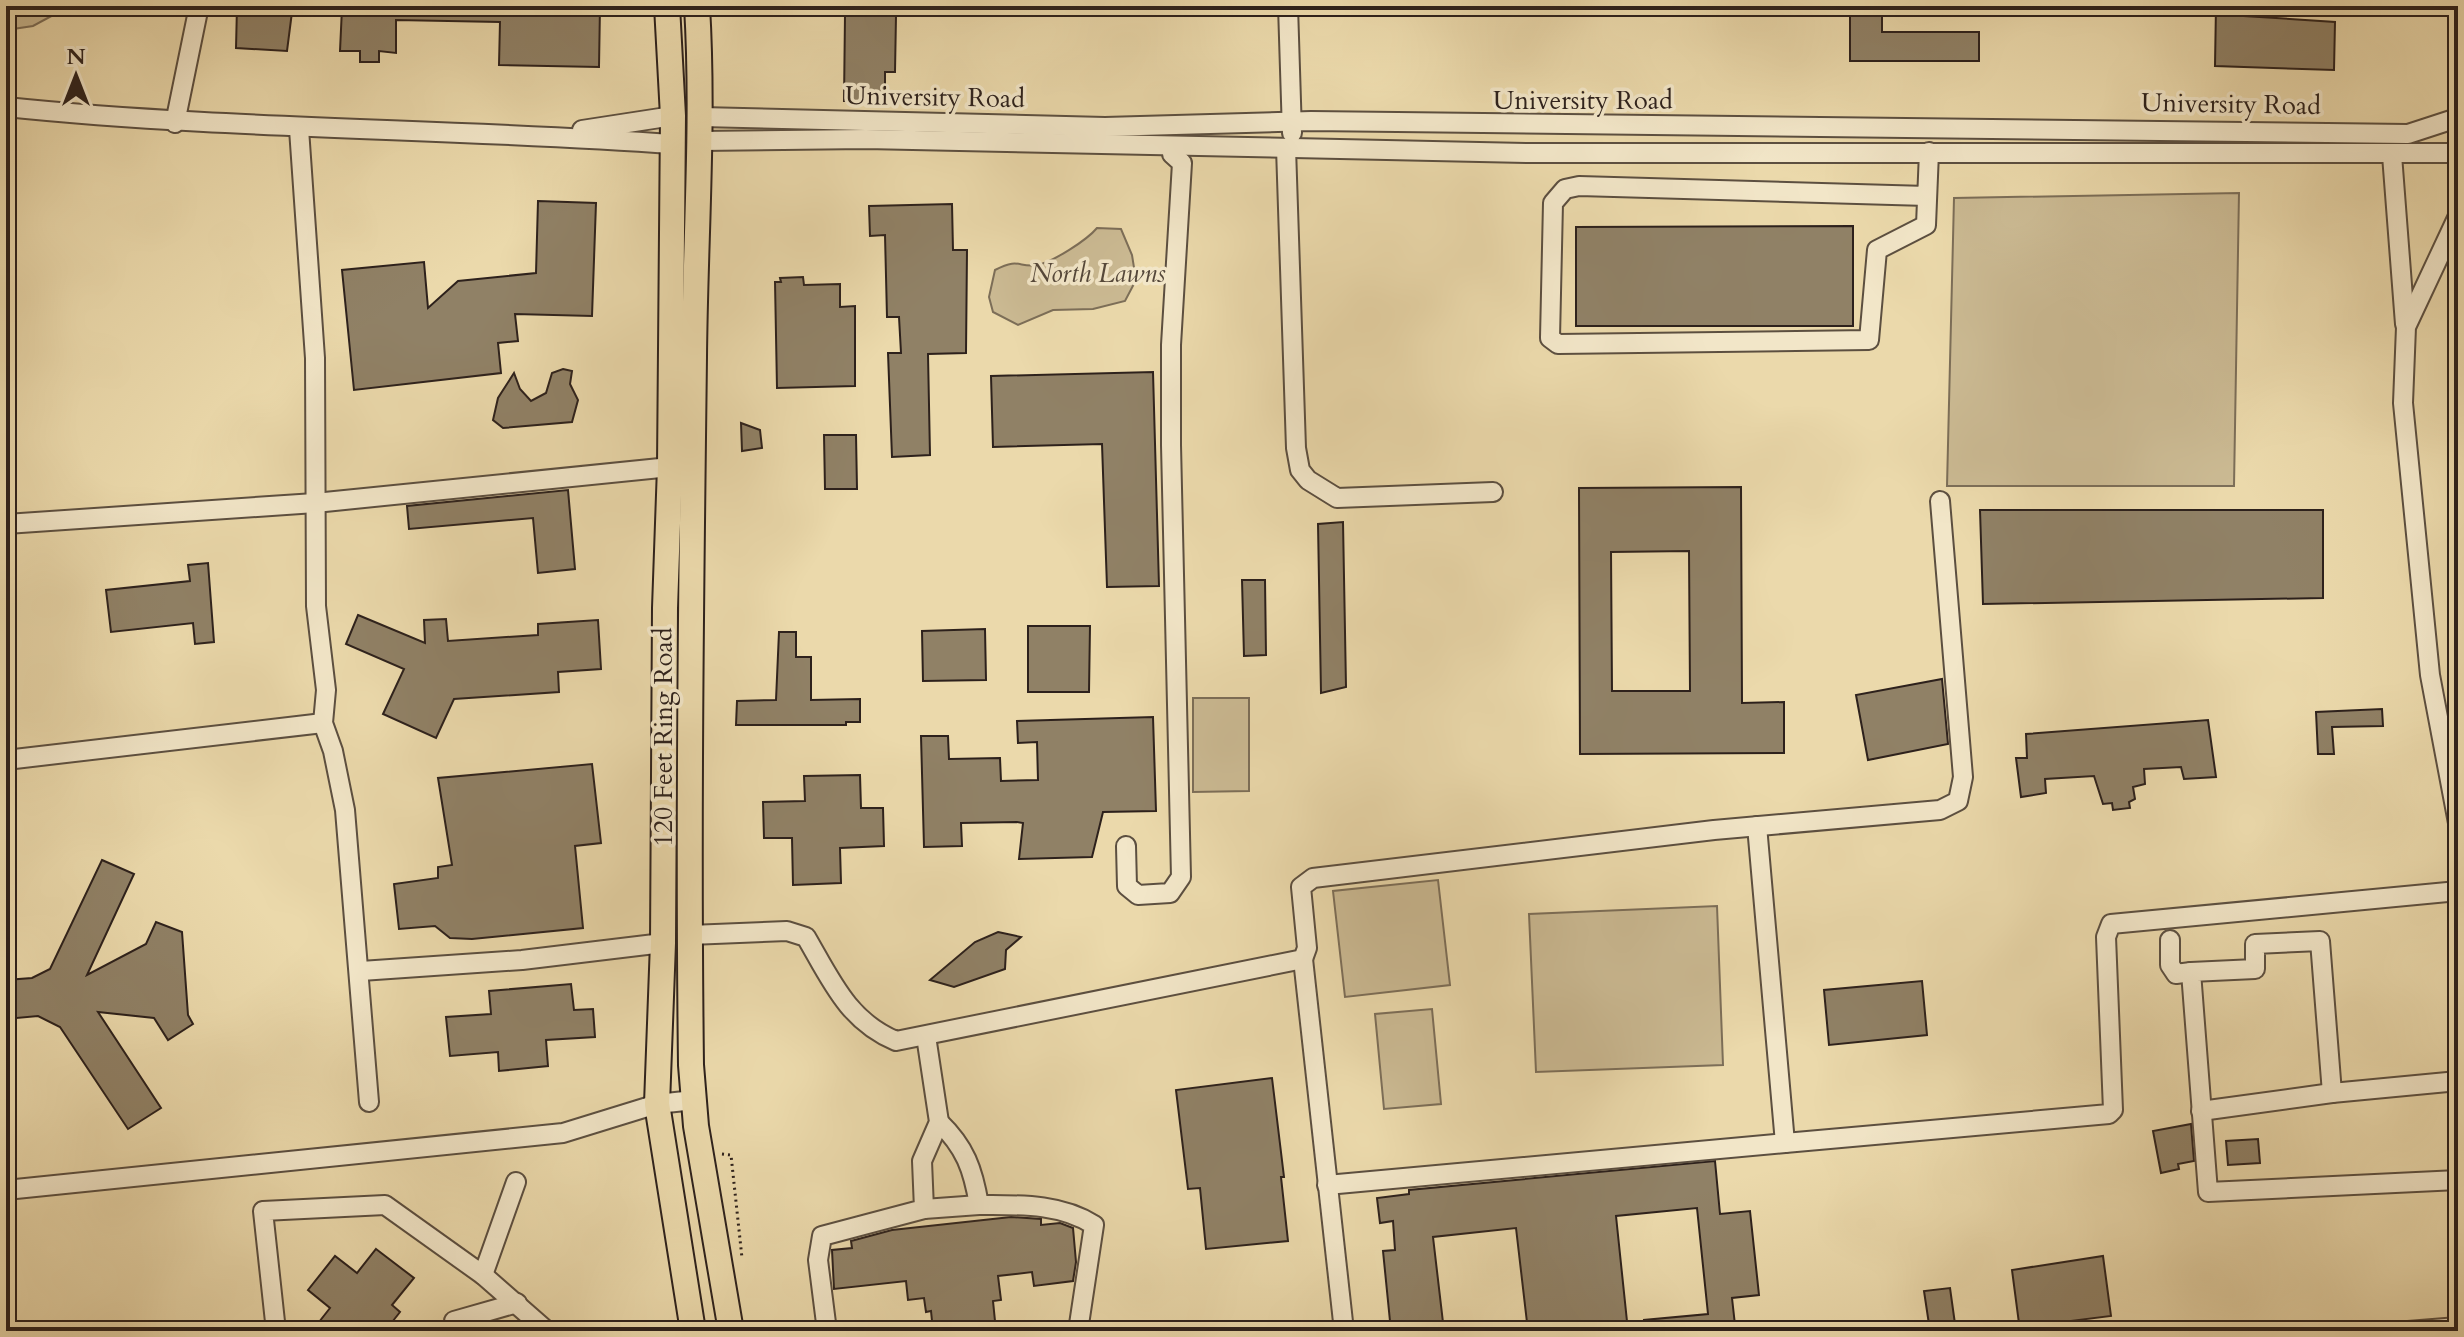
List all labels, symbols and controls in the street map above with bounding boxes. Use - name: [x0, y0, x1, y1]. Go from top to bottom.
- north arrow: [36, 36, 116, 116]
- text: N: [66, 42, 86, 72]
- street label: University Road: [845, 78, 1025, 116]
- street label: University Road: [1493, 83, 1673, 118]
- street label: University Road: [2141, 85, 2321, 123]
- park label: North Lawns: [1030, 256, 1166, 291]
- street label: 120 Feet Ring Road: [646, 627, 681, 847]

